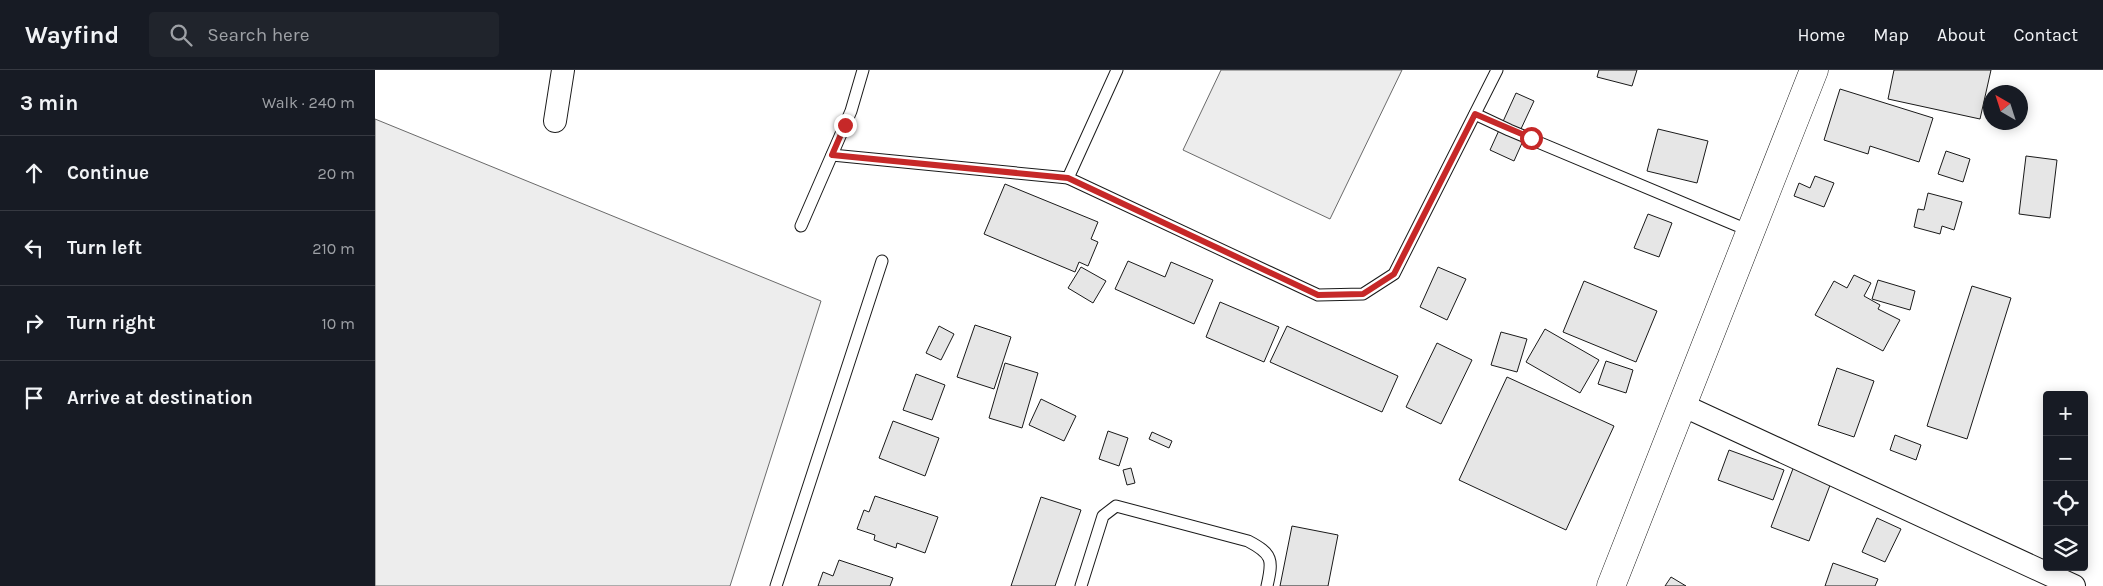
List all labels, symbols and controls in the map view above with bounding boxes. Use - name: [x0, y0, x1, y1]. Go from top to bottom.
- search box: [149, 12, 499, 57]
- text: Wayfind: [25, 21, 119, 49]
- icon: search: [167, 21, 195, 49]
- text: Search here: [207, 24, 309, 46]
- text: Home: [1797, 24, 1845, 46]
- text: Map: [1873, 24, 1909, 46]
- text: About: [1937, 24, 1986, 46]
- text: Contact: [2014, 24, 2078, 46]
- north arrow: [1983, 85, 2028, 130]
- text: 3 min: [20, 91, 78, 115]
- text: Walk · 240 m: [262, 93, 355, 112]
- route end: [834, 114, 857, 137]
- route start: [1520, 127, 1543, 150]
- icon: ahead: [20, 159, 48, 187]
- text: Continue: [67, 162, 149, 184]
- text: 20 m: [317, 164, 355, 183]
- icon: left: [20, 234, 48, 262]
- text: Turn left: [67, 237, 142, 259]
- text: 210 m: [312, 239, 355, 258]
- icon: right: [20, 309, 48, 337]
- text: Turn right: [67, 312, 156, 334]
- text: 10 m: [321, 314, 355, 333]
- icon: arrive: [20, 384, 48, 412]
- text: Arrive at destination: [67, 387, 253, 409]
- map controls: [2043, 391, 2088, 571]
- button: +: [2043, 391, 2088, 436]
- button: −: [2043, 436, 2088, 481]
- button: locate: [2043, 481, 2088, 526]
- button: layers: [2043, 526, 2088, 571]

